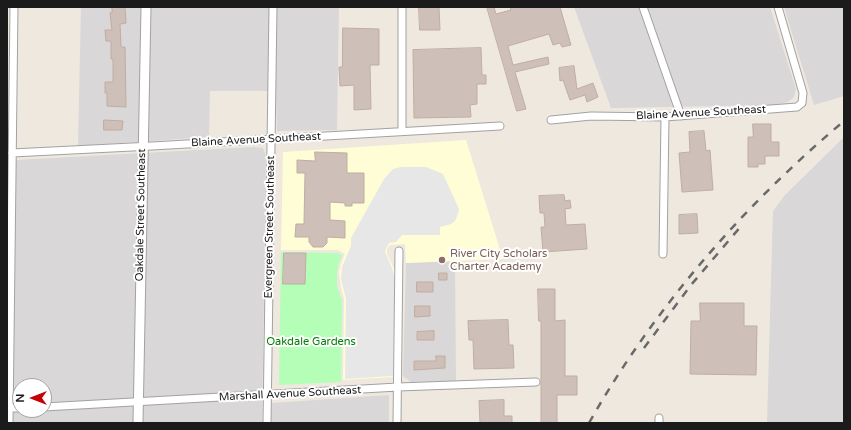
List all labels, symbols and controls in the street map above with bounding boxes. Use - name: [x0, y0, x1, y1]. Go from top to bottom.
- street label: Blaine Avenue Southeast: [636, 103, 766, 123]
- street label: Blaine Avenue Southeast: [191, 130, 321, 150]
- street label: Oakdale Street Southeast: [133, 148, 149, 282]
- street label: Evergreen Street Southeast: [262, 155, 278, 299]
- place label: River City Scholars Charter Academy: [450, 247, 547, 273]
- marker: River City Scholars Charter Academy: [437, 255, 447, 265]
- park label: Oakdale Gardens: [266, 335, 356, 349]
- north arrow: [12, 378, 52, 418]
- street label: Marshall Avenue Southeast: [218, 384, 362, 404]
- text: N: [14, 394, 27, 402]

